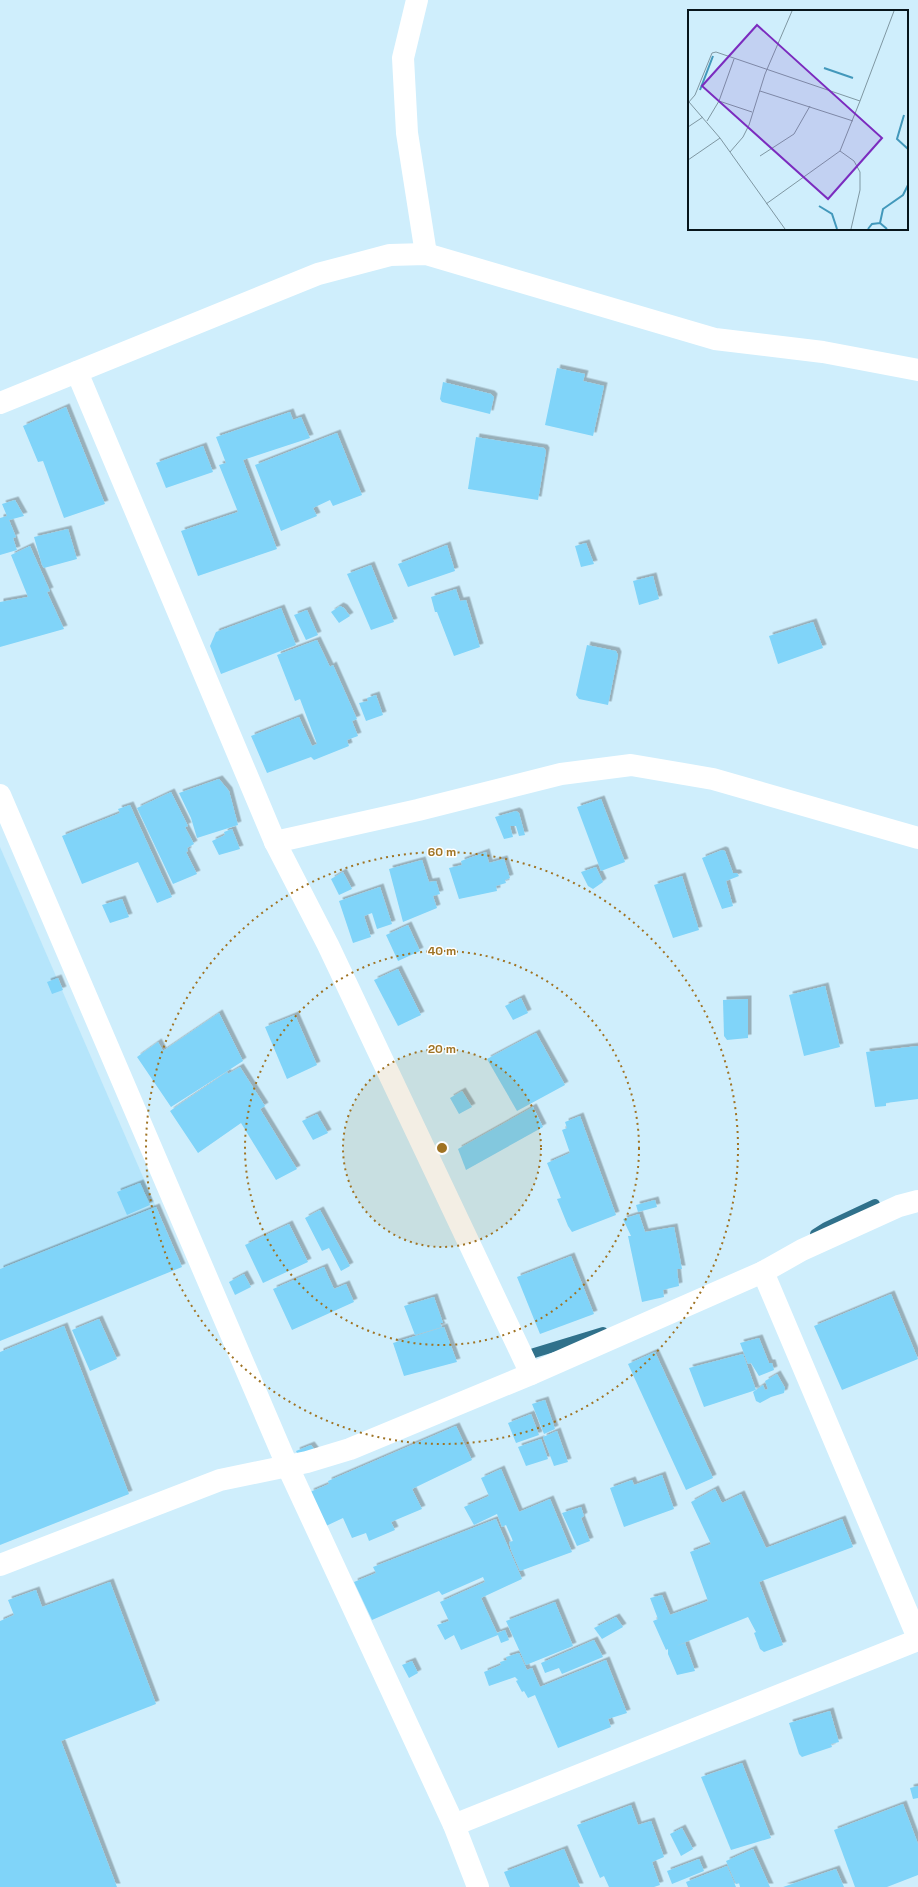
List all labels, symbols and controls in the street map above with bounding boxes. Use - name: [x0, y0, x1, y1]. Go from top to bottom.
- inset map: [688, 10, 908, 230]
- text: 60 m: [428, 844, 456, 860]
- text: 40 m: [428, 943, 456, 959]
- text: 20 m: [428, 1041, 456, 1057]
- centre of rings: [435, 1141, 449, 1155]

